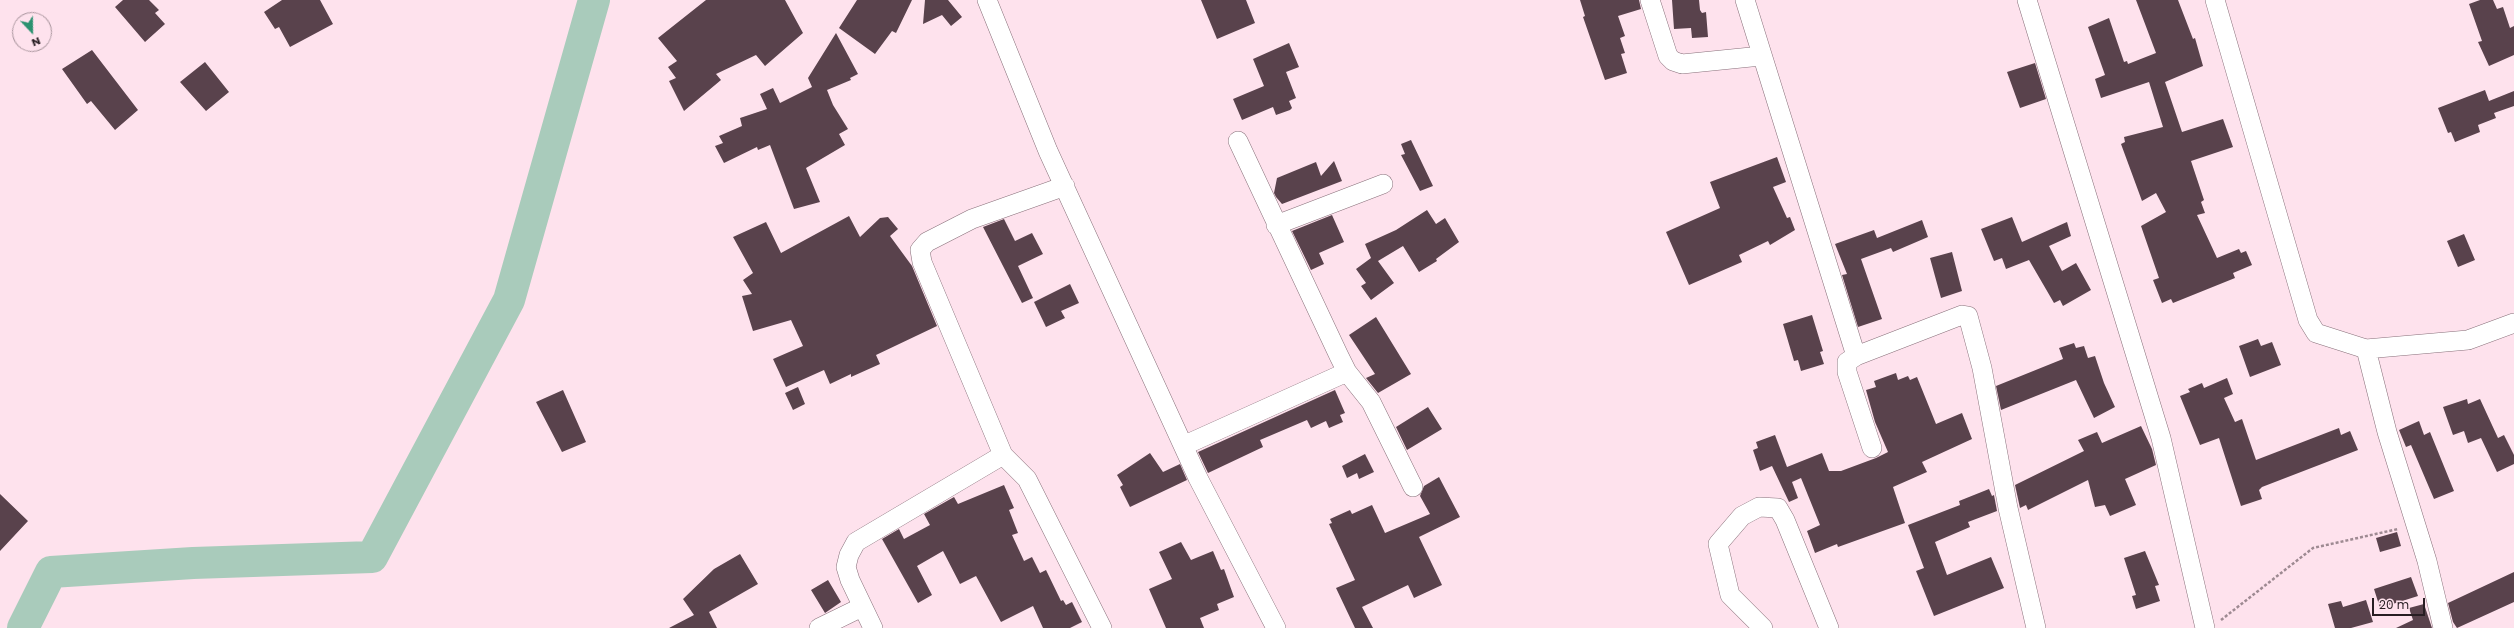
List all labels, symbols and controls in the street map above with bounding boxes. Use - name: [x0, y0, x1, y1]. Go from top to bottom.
- north arrow: [12, 12, 52, 52]
- text: N: [29, 33, 43, 51]
- scale bar: [2374, 590, 2427, 616]
- text: 20 m: [2379, 596, 2409, 613]

